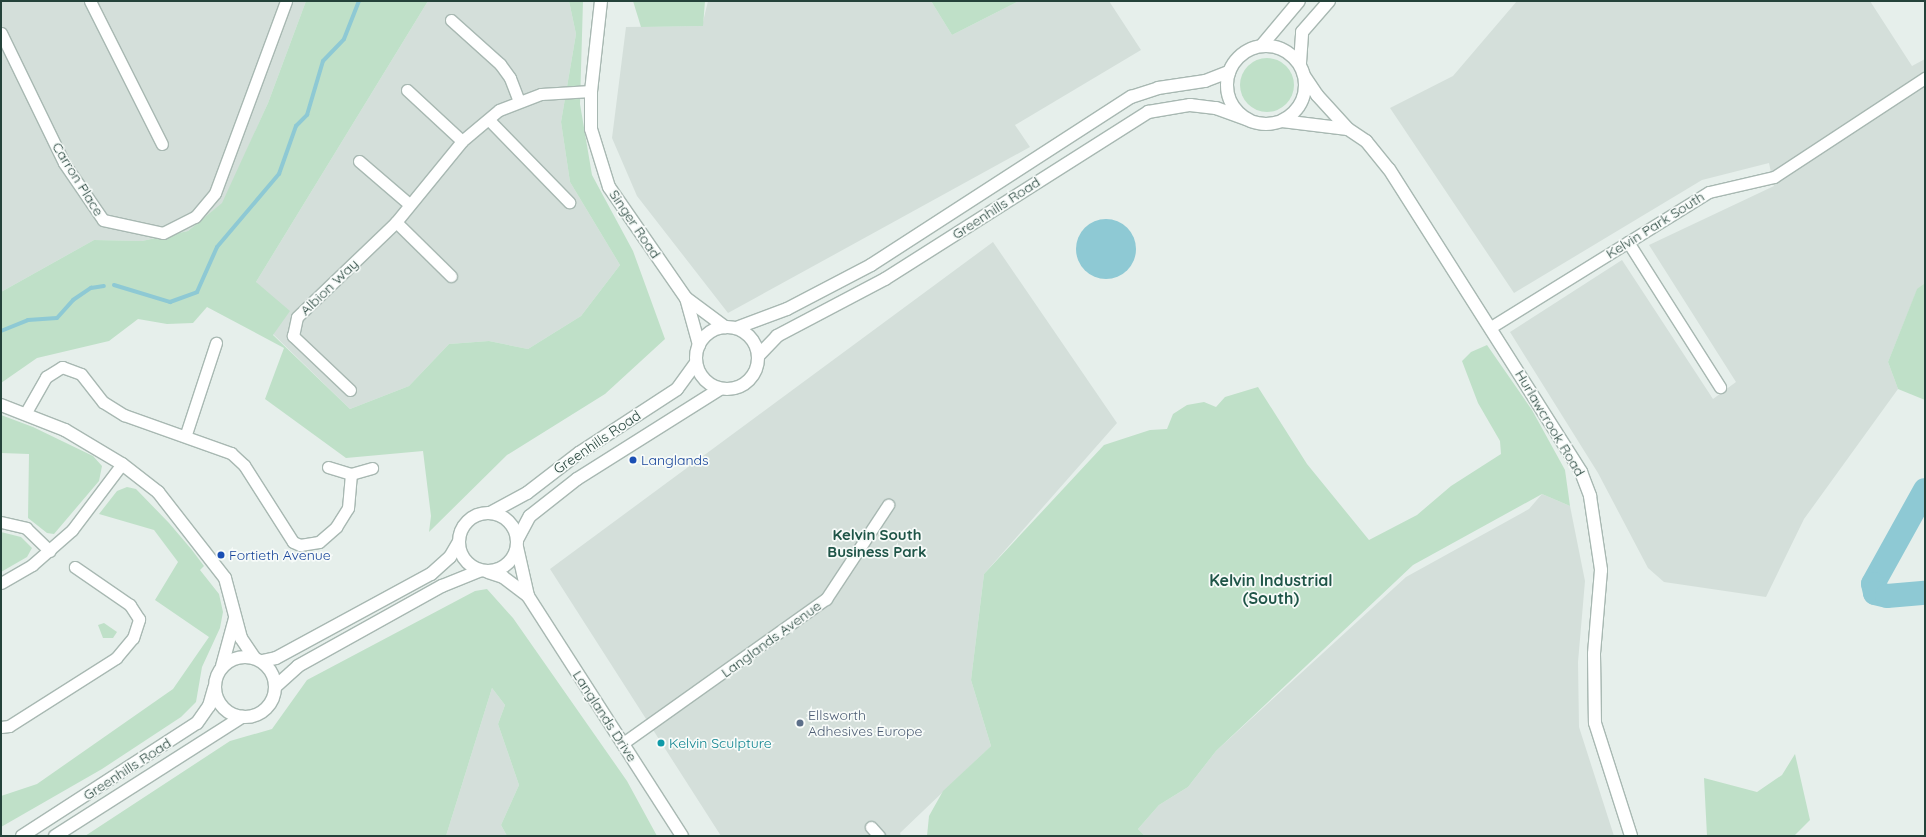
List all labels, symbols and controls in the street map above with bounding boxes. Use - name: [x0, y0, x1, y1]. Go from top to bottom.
- street label: Carron Place: [49, 139, 107, 219]
- street label: Greenhills Road: [949, 173, 1043, 243]
- street label: Singer Road: [606, 186, 664, 262]
- street label: Kelvin Park South: [1603, 188, 1707, 262]
- street label: Albion Way: [297, 255, 361, 319]
- street label: Hurlawcrook Road: [1512, 367, 1588, 479]
- street label: Greenhills Road: [550, 407, 644, 477]
- place label: Langlands: [641, 452, 709, 468]
- marker: Langlands: [628, 455, 638, 465]
- district label: Kelvin South Business Park: [827, 525, 927, 560]
- place label: Fortieth Avenue: [229, 547, 331, 563]
- marker: Fortieth Avenue: [216, 550, 226, 560]
- district label: Kelvin Industrial (South): [1209, 570, 1333, 608]
- street label: Langlands Avenue: [718, 597, 824, 681]
- street label: Langlands Drive: [569, 667, 641, 765]
- place label: Ellsworth Adhesives Europe: [808, 707, 922, 740]
- marker: Ellsworth Adhesives Europe: [795, 718, 805, 728]
- street label: Greenhills Road: [80, 734, 174, 804]
- place label: Kelvin Sculpture: [669, 735, 772, 751]
- marker: Kelvin Sculpture: [656, 738, 666, 748]

